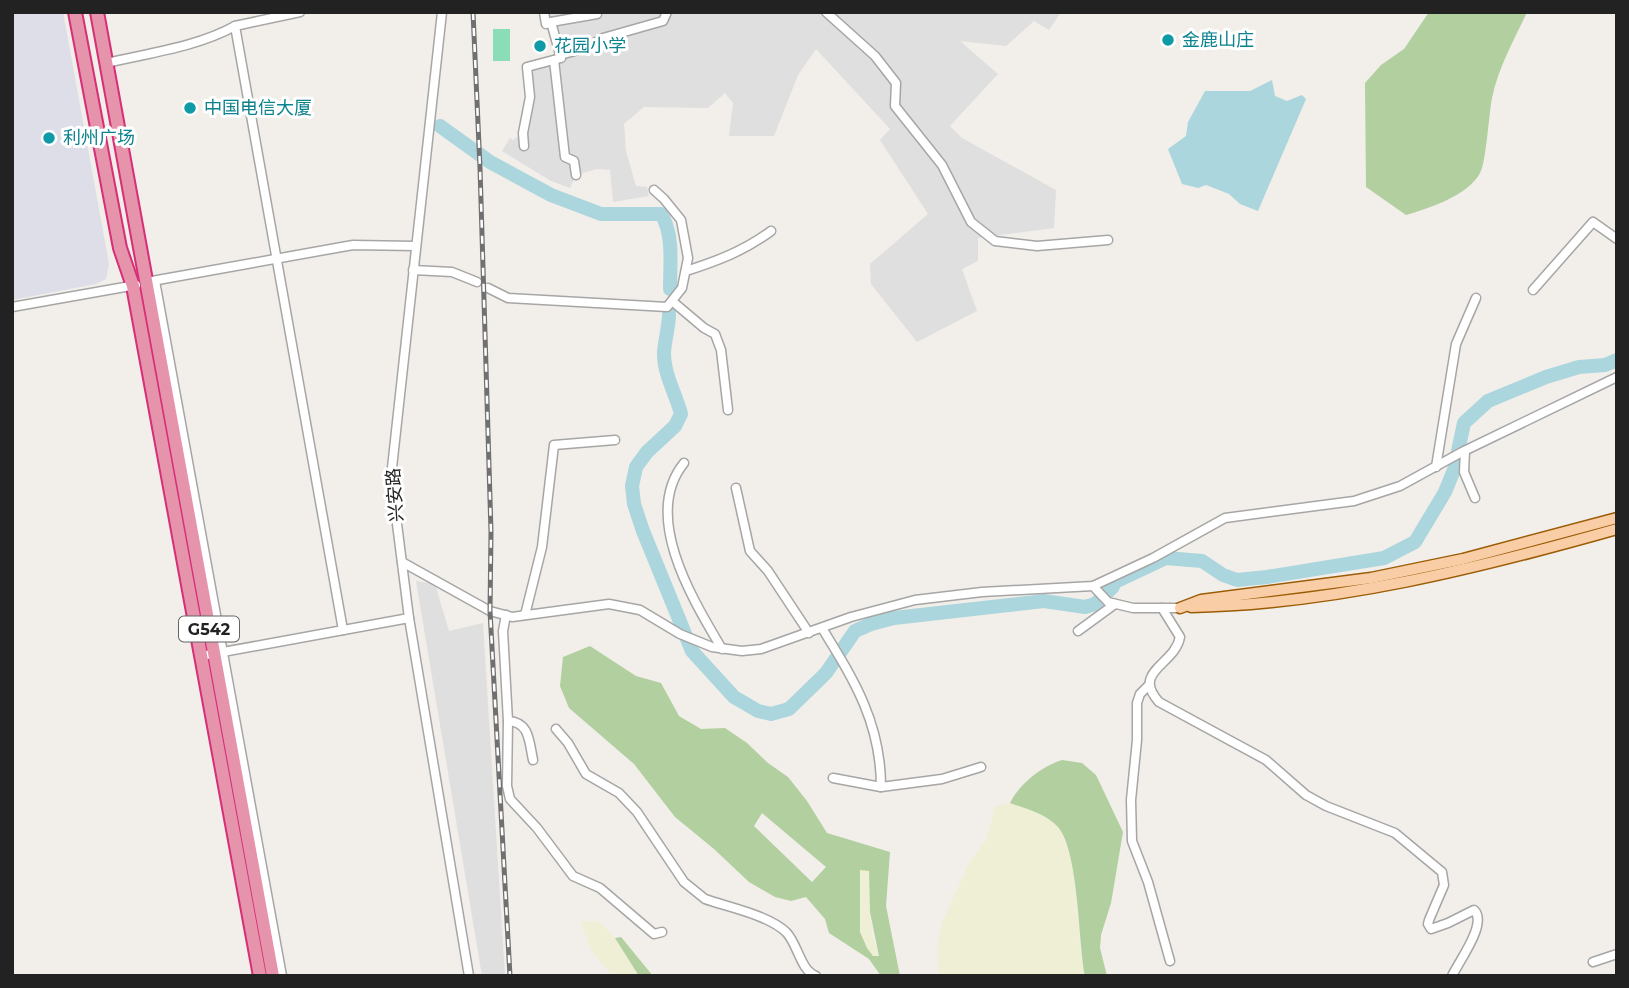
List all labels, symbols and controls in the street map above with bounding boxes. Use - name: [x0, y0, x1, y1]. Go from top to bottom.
- place label: 金鹿山庄: [1182, 29, 1254, 51]
- marker: 金鹿山庄: [1160, 32, 1176, 48]
- place label: 花园小学: [554, 35, 626, 57]
- marker: 花园小学: [532, 38, 548, 54]
- place label: 中国电信大厦: [204, 97, 312, 119]
- marker: 中国电信大厦: [182, 100, 198, 116]
- place label: 利州广场: [63, 127, 135, 149]
- marker: 利州广场: [41, 130, 57, 146]
- street label: 兴安路: [382, 467, 408, 523]
- road number: G542: [179, 616, 239, 642]

